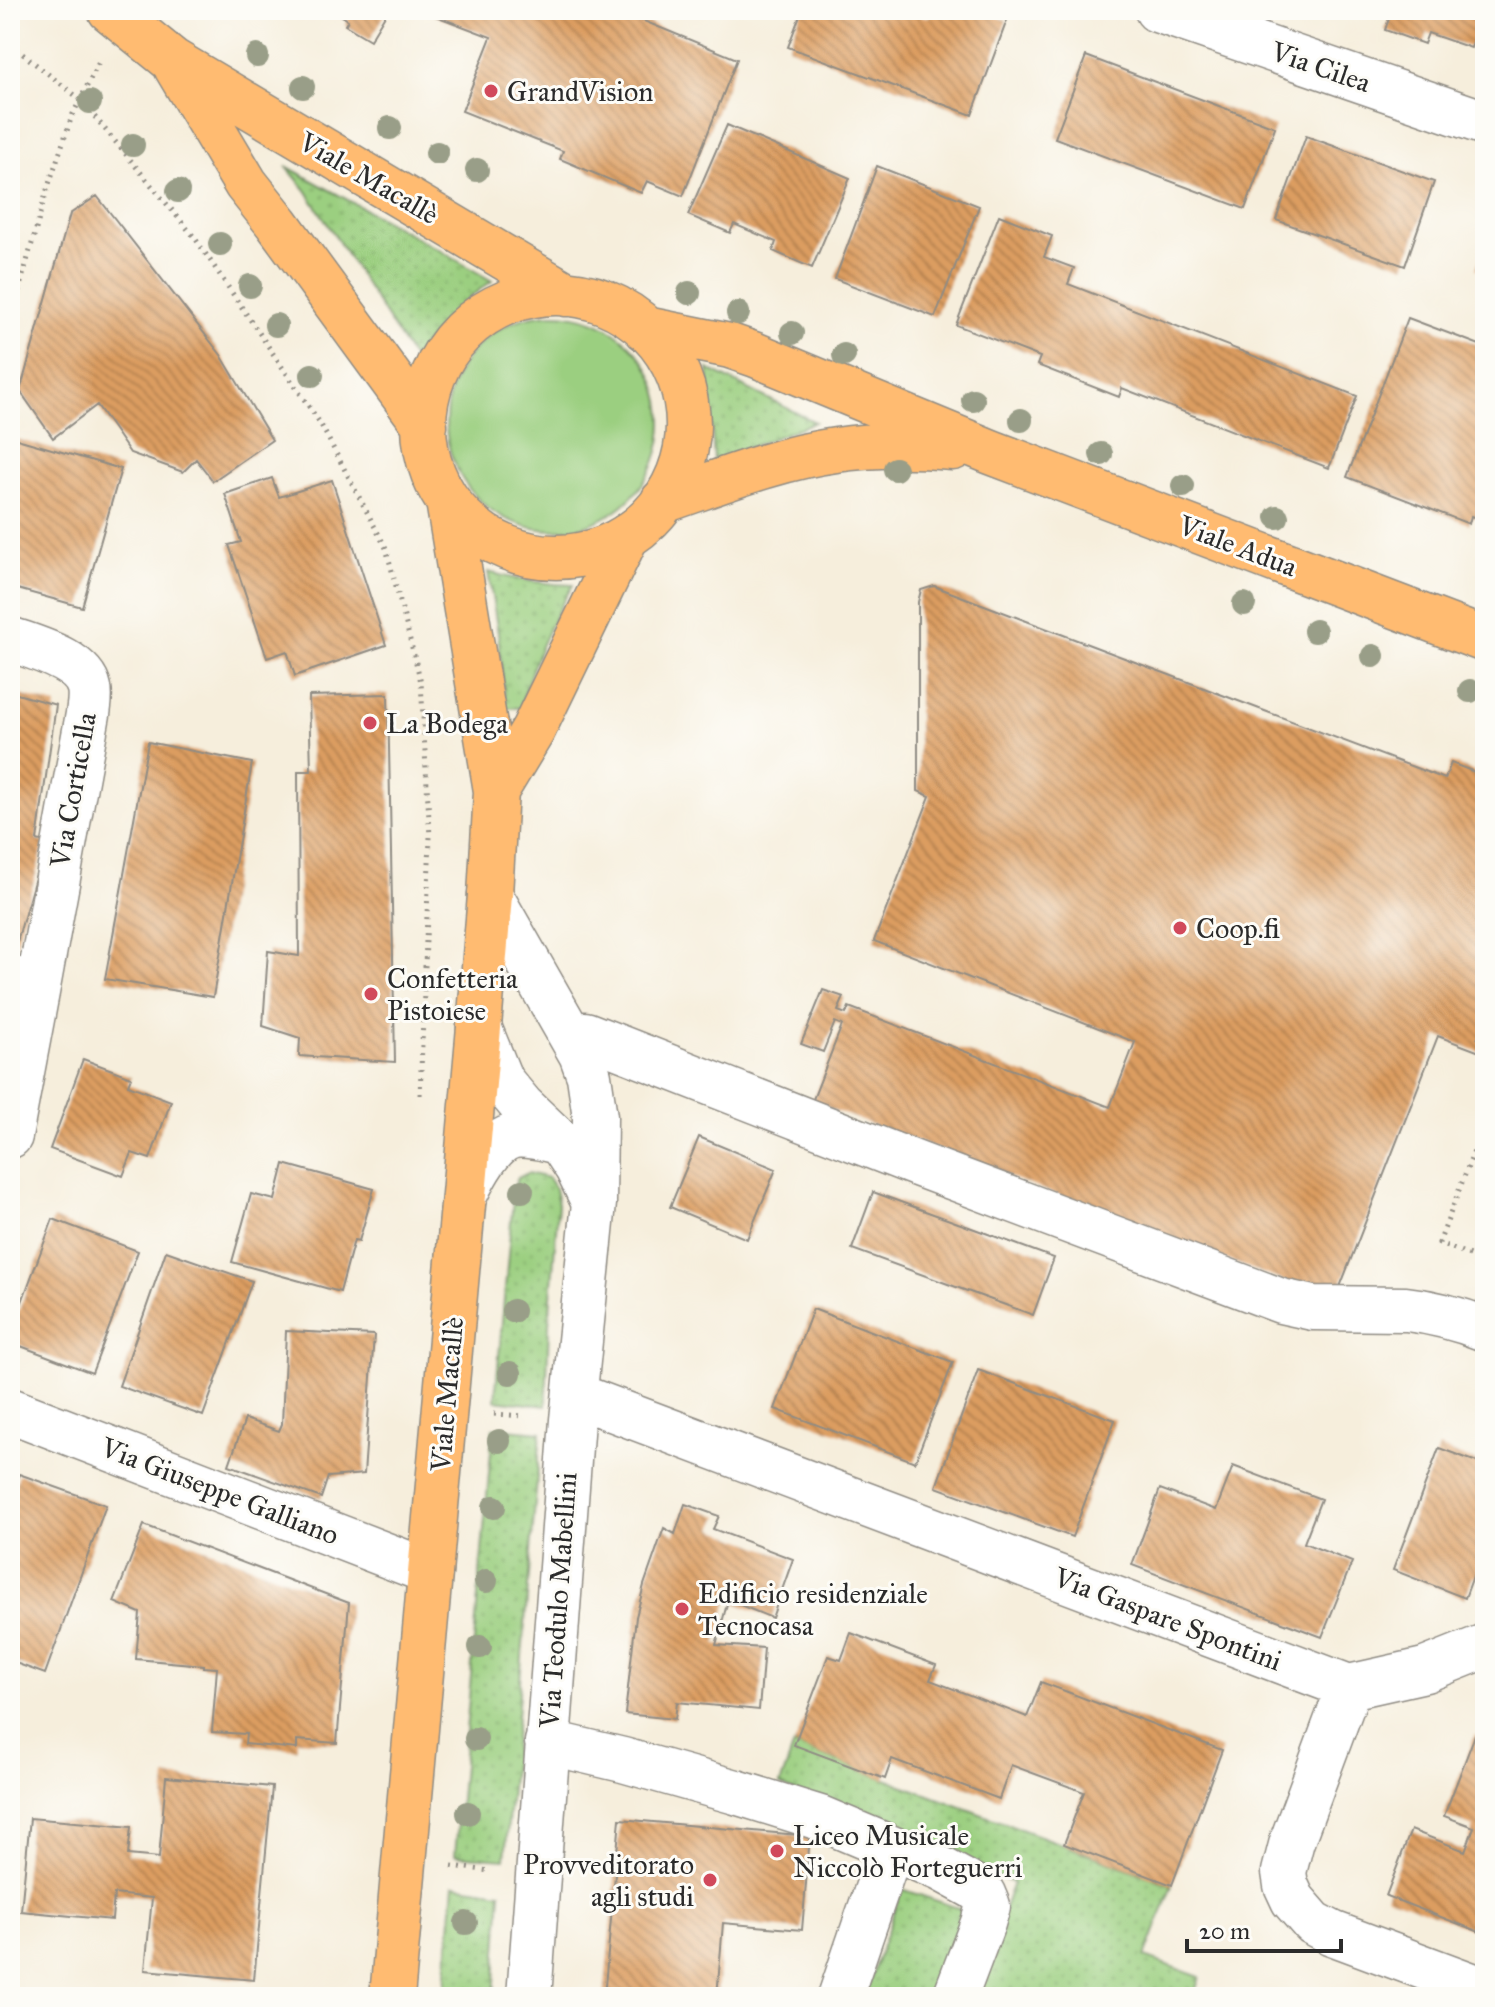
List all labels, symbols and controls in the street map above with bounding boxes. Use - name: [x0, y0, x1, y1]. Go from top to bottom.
- street label: Via Cilea: [1266, 33, 1375, 100]
- place label: GrandVision: [507, 74, 653, 109]
- marker: GrandVision: [482, 82, 500, 100]
- street label: Viale Macallè: [292, 124, 445, 232]
- street label: Viale Adua: [1173, 507, 1302, 585]
- place label: La Bodega: [386, 706, 508, 741]
- street label: Via Corticella: [42, 710, 104, 871]
- marker: La Bodega: [361, 714, 379, 732]
- place label: Coop.fi: [1196, 911, 1281, 946]
- marker: Coop.fi: [1171, 919, 1189, 937]
- place label: Confetteria Pistoiese: [387, 961, 518, 1028]
- marker: Confetteria Pistoiese: [362, 985, 380, 1003]
- street label: Viale Macallè: [423, 1315, 471, 1474]
- street label: Via Giuseppe Galliano: [95, 1429, 344, 1552]
- street label: Via Teodulo Mabellini: [532, 1471, 584, 1730]
- street label: Via Gaspare Spontini: [1048, 1559, 1287, 1679]
- place label: Edificio residenziale Tecnocasa: [698, 1576, 928, 1643]
- marker: Edificio residenziale Tecnocasa: [673, 1600, 691, 1618]
- place label: Liceo Musicale Niccolò Forteguerri: [793, 1818, 1023, 1885]
- marker: Liceo Musicale Niccolò Forteguerri: [768, 1842, 786, 1860]
- place label: Provveditorato agli studi: [523, 1847, 694, 1914]
- marker: Provveditorato agli studi: [701, 1871, 719, 1889]
- scale bar: [1187, 1903, 1341, 1953]
- text: 20 m: [1199, 1916, 1250, 1946]

